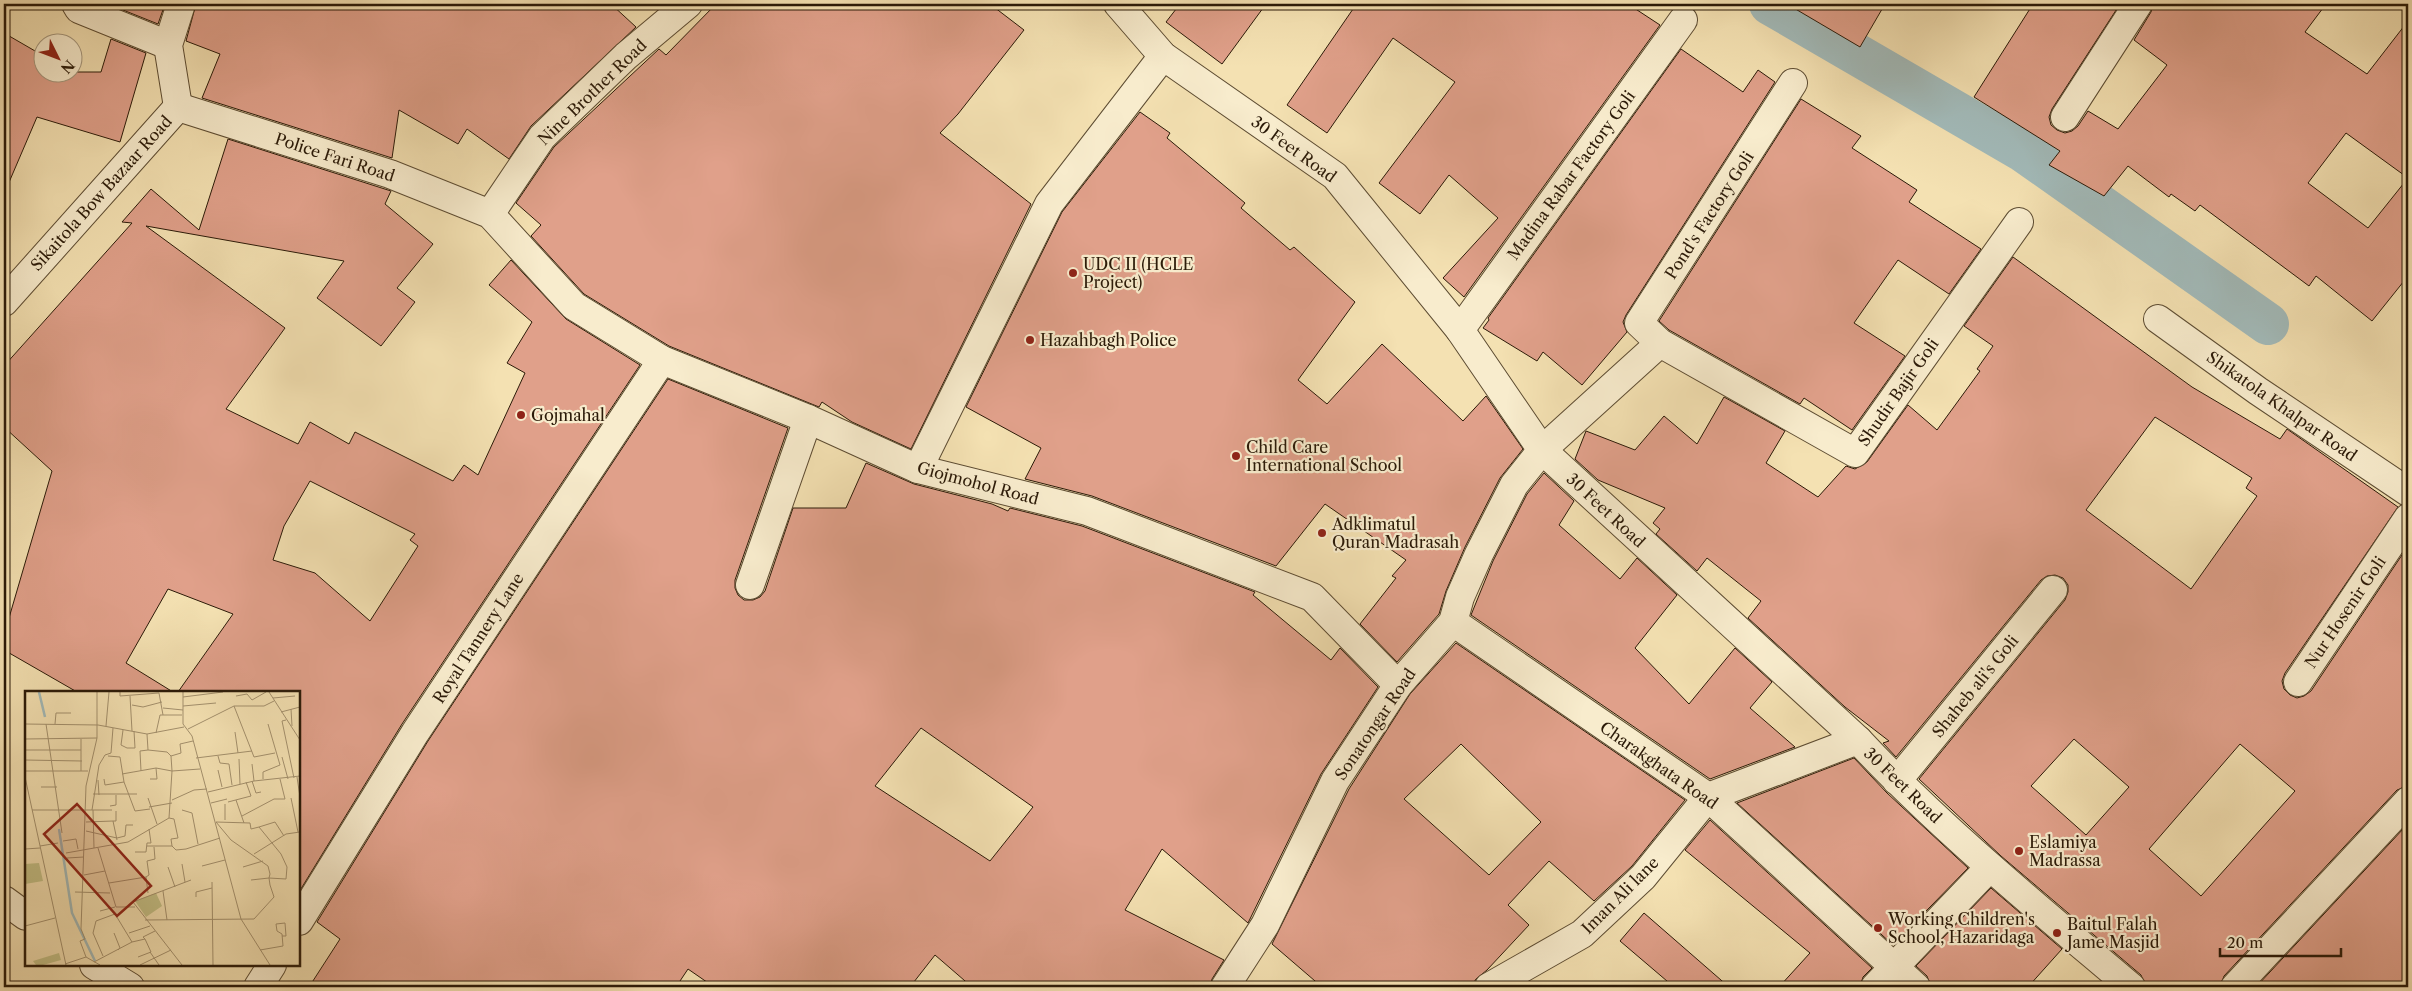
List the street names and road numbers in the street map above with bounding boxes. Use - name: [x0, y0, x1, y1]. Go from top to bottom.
- street label: Nine Brother Road: [533, 35, 651, 149]
- street label: Madina Rabar Factory Goli: [1503, 86, 1639, 264]
- street label: Sikaitola Bow Bazaar Road: [26, 111, 176, 275]
- street label: 30 Feet Road: [1248, 111, 1341, 187]
- street label: Police Fari Road: [272, 128, 398, 186]
- street label: Pond's Factory Goli: [1660, 147, 1758, 283]
- street label: Shudir Bajir Goli: [1853, 334, 1943, 450]
- street label: Shikatola Khalpar Road: [2203, 347, 2361, 466]
- street label: Giojmohol Road: [915, 457, 1041, 509]
- street label: 30 Feet Road: [1562, 468, 1650, 552]
- street label: Nur Hosenir Goli: [2300, 552, 2390, 672]
- street label: Royal Tannery Lane: [428, 569, 528, 707]
- street label: Shaheb ali's Goli: [1928, 631, 2022, 741]
- street label: Sonatongar Road: [1330, 664, 1420, 784]
- street label: Charakghata Road: [1596, 717, 1722, 813]
- street label: 30 Feet Road: [1860, 743, 1946, 827]
- street label: Iman Ali lane: [1577, 852, 1663, 938]

